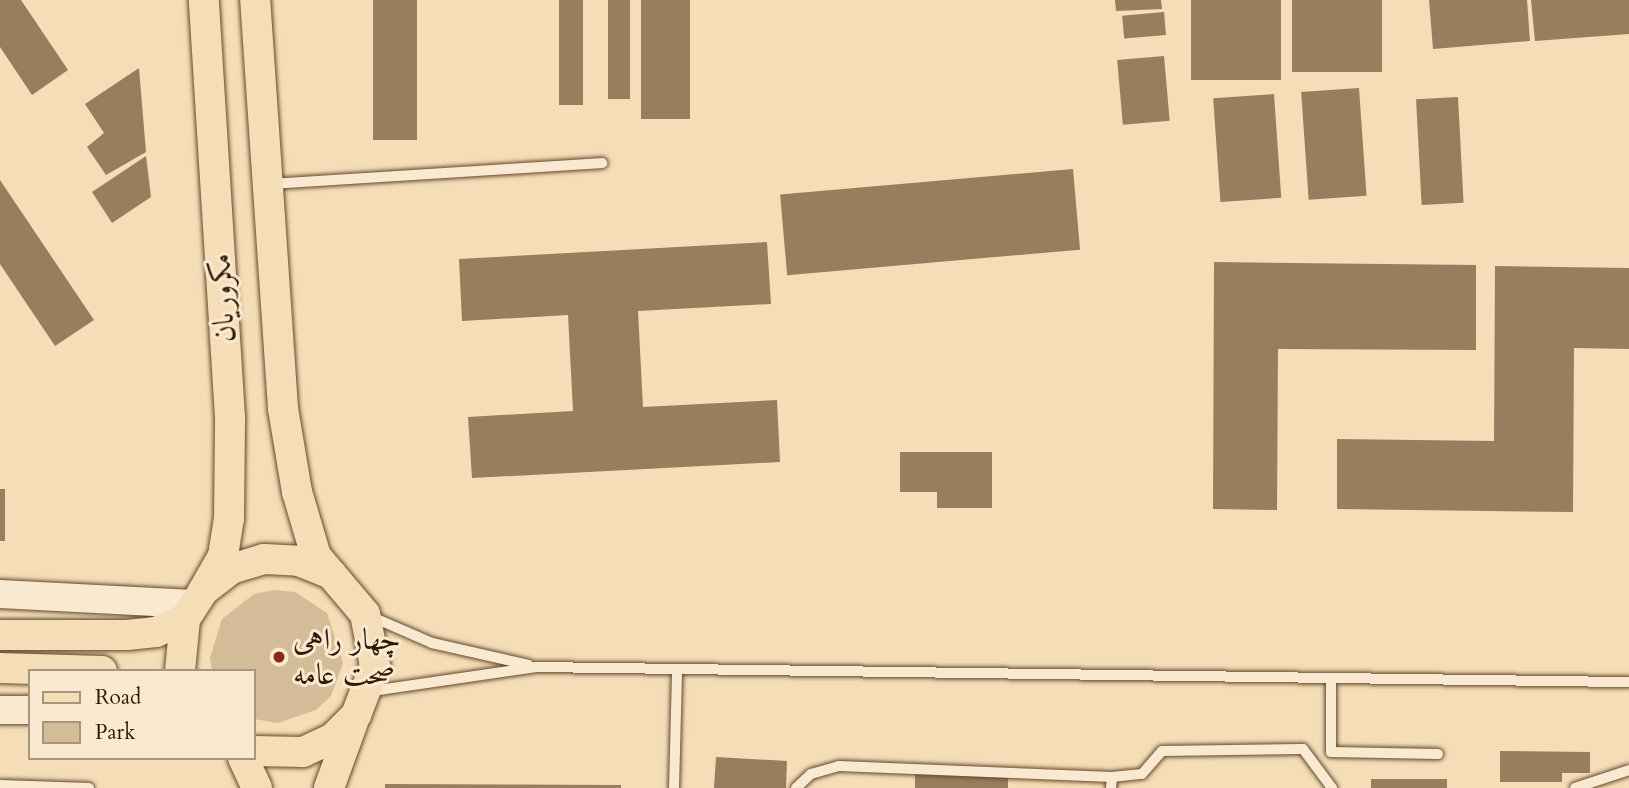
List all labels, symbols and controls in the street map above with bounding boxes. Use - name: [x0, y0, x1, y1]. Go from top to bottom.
- street label: مکروریان: [203, 253, 243, 343]
- place label: چهار راهی صحت عامه: [293, 622, 401, 692]
- marker: چهار راهی صحت عامه: [271, 649, 287, 665]
- legend: [28, 669, 256, 760]
- text: Road: [95, 683, 141, 712]
- text: Park: [95, 718, 135, 747]

